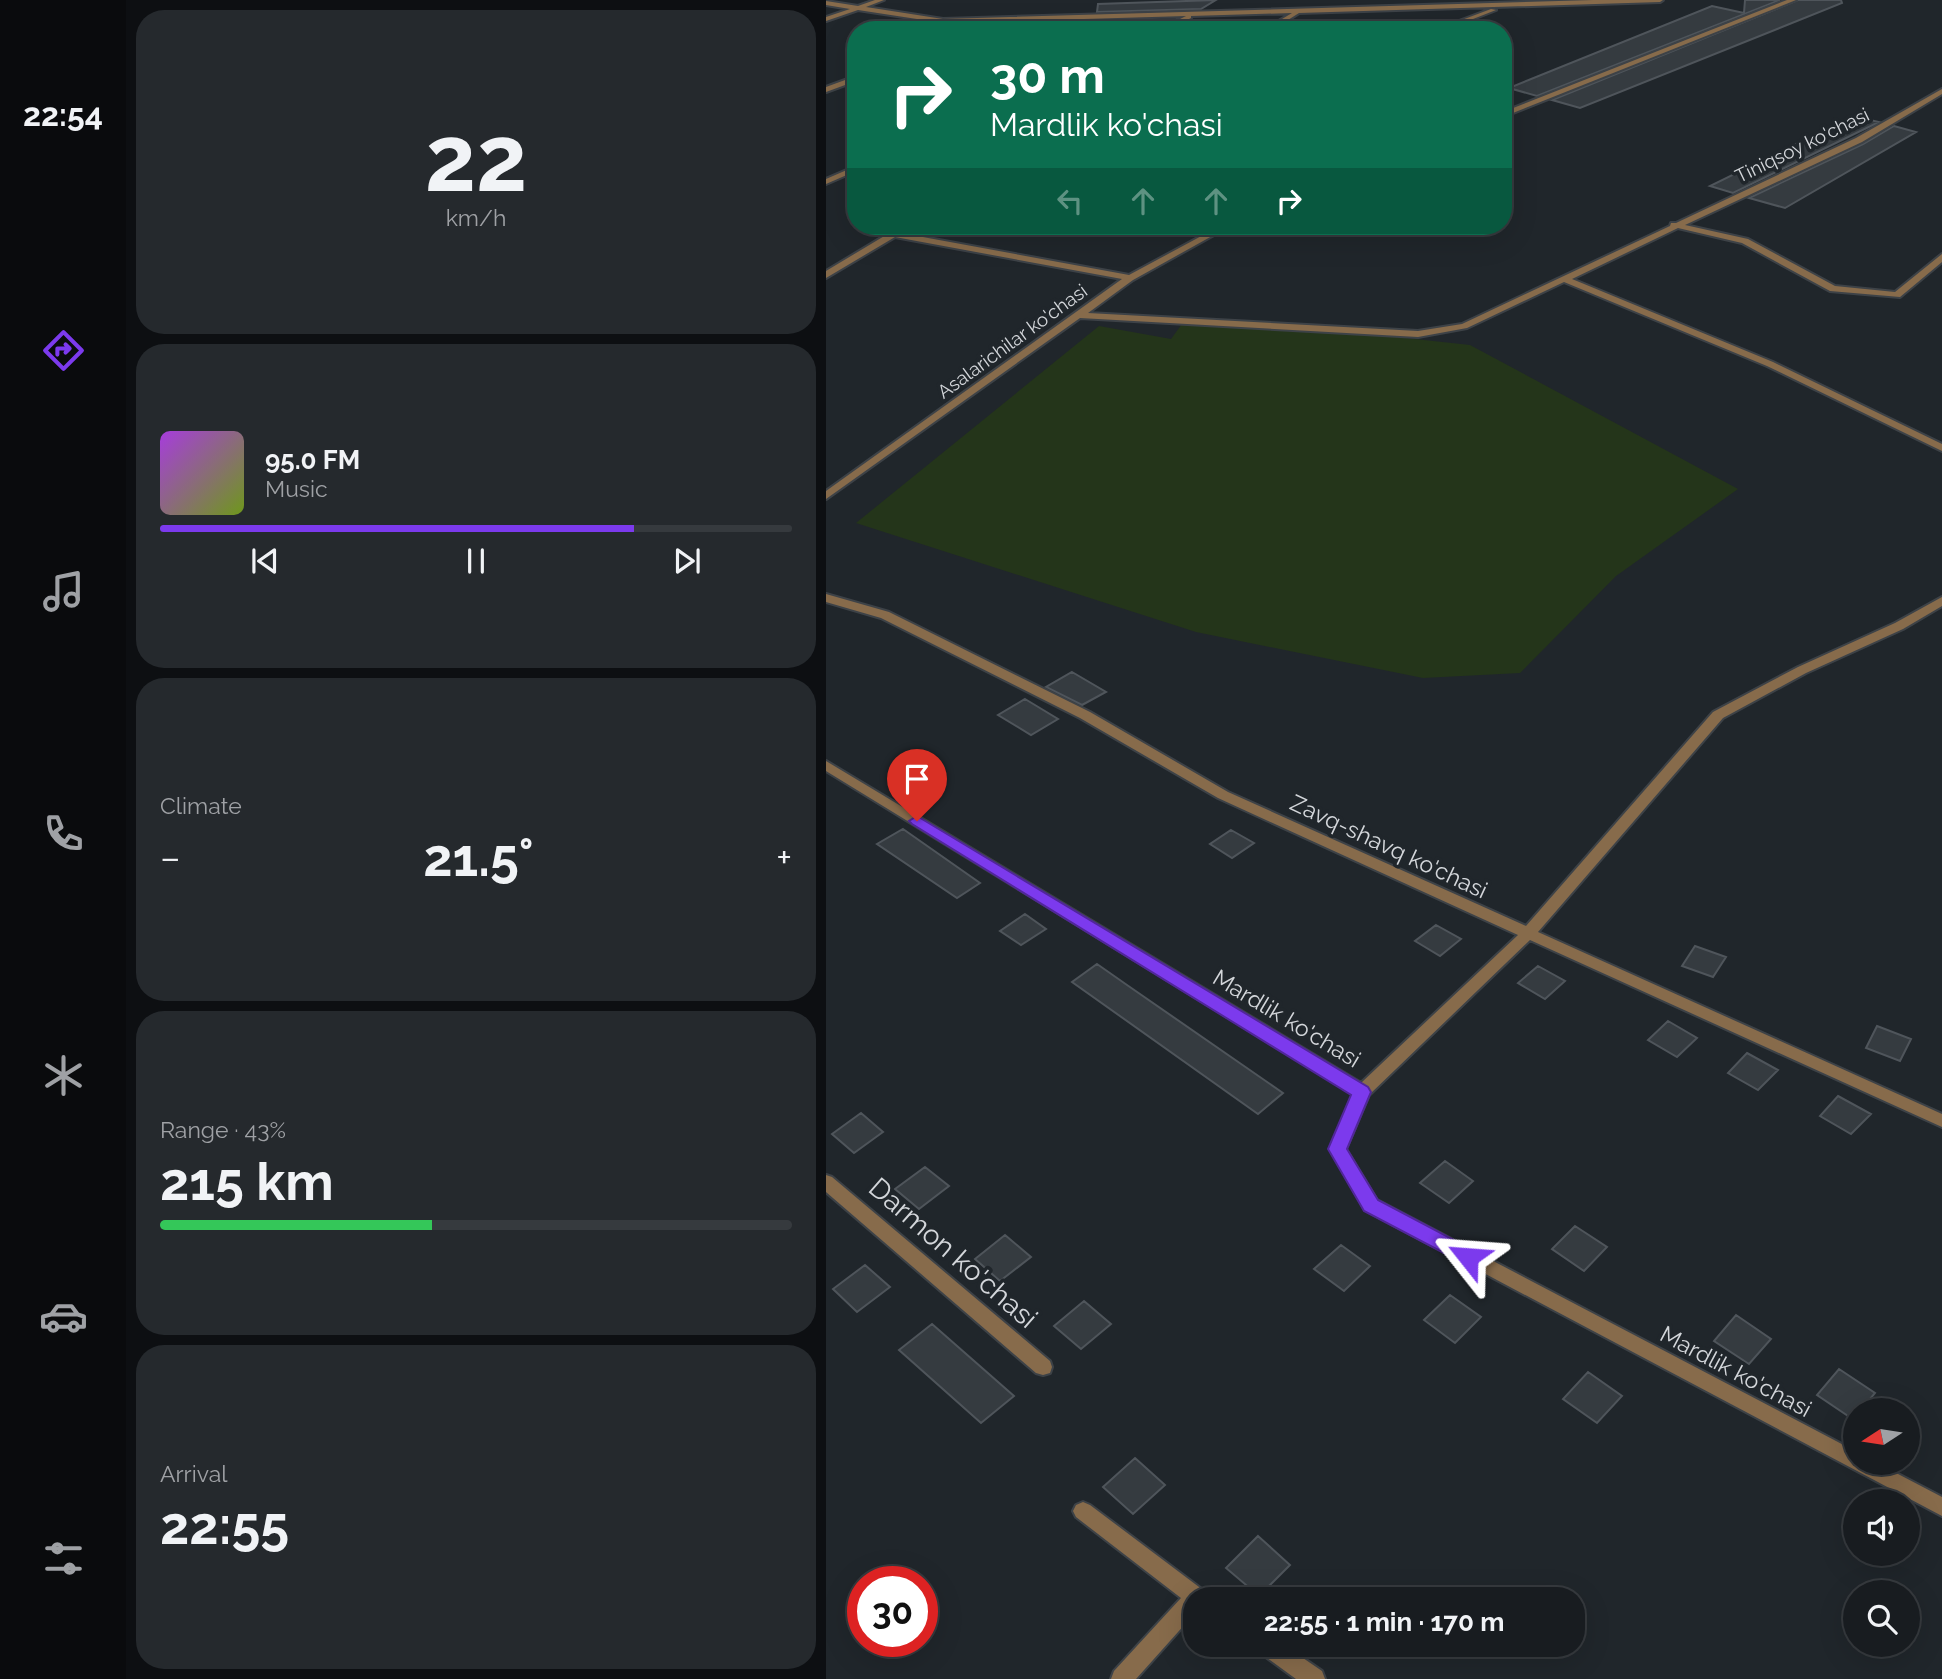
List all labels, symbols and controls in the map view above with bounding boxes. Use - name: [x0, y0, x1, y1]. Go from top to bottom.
- text: 30 m: [990, 47, 1105, 104]
- icon: right: [875, 49, 966, 140]
- text: 22:54: [23, 96, 103, 133]
- street label: Tiniqsoy ko'chasi: [1731, 103, 1873, 187]
- text: 22: [425, 105, 527, 212]
- text: Mardlik ko'chasi: [990, 106, 1223, 143]
- icon: left: [1051, 182, 1089, 220]
- icon: ahead: [1124, 182, 1162, 220]
- icon: ahead: [1197, 182, 1235, 220]
- icon: right: [1270, 182, 1308, 220]
- text: km/h: [446, 204, 506, 231]
- street label: Asalarichilar ko'chasi: [933, 279, 1091, 403]
- icon: directions: [39, 326, 88, 375]
- text: 95.0 FM: [265, 445, 360, 475]
- text: Music: [265, 475, 328, 502]
- icon: previous: [246, 542, 284, 580]
- icon: pause: [457, 542, 495, 580]
- icon: next: [668, 542, 706, 580]
- icon: music: [39, 567, 88, 616]
- pin: [887, 749, 947, 821]
- icon: arrive: [898, 760, 936, 798]
- street label: Zavq-shavq ko'chasi: [1286, 788, 1492, 904]
- text: Climate: [160, 792, 242, 819]
- icon: phone: [39, 809, 88, 858]
- text: 21.5°: [423, 827, 534, 888]
- text: −: [160, 835, 180, 880]
- text: +: [776, 835, 792, 880]
- street label: Mardlik ko'chasi: [1208, 963, 1366, 1073]
- icon: climate: [39, 1051, 88, 1100]
- text: Range · 43%: [160, 1116, 286, 1143]
- text: 215 km: [160, 1151, 334, 1212]
- street label: Darmon ko'chasi: [862, 1171, 1044, 1335]
- position arrow: [1431, 1220, 1505, 1294]
- icon: car: [39, 1292, 88, 1341]
- street label: Mardlik ko'chasi: [1656, 1320, 1816, 1422]
- north arrow: [1843, 1398, 1920, 1475]
- map controls: [1843, 1398, 1920, 1657]
- text: Arrival: [160, 1460, 227, 1487]
- button: sound: [1843, 1489, 1920, 1566]
- text: 22:55: [160, 1495, 289, 1556]
- icon: filters: [39, 1534, 88, 1583]
- speed limit sign: 30: [847, 1566, 938, 1657]
- button: search: [1843, 1580, 1920, 1657]
- text: 22:55 · 1 min · 170 m: [1264, 1607, 1504, 1637]

